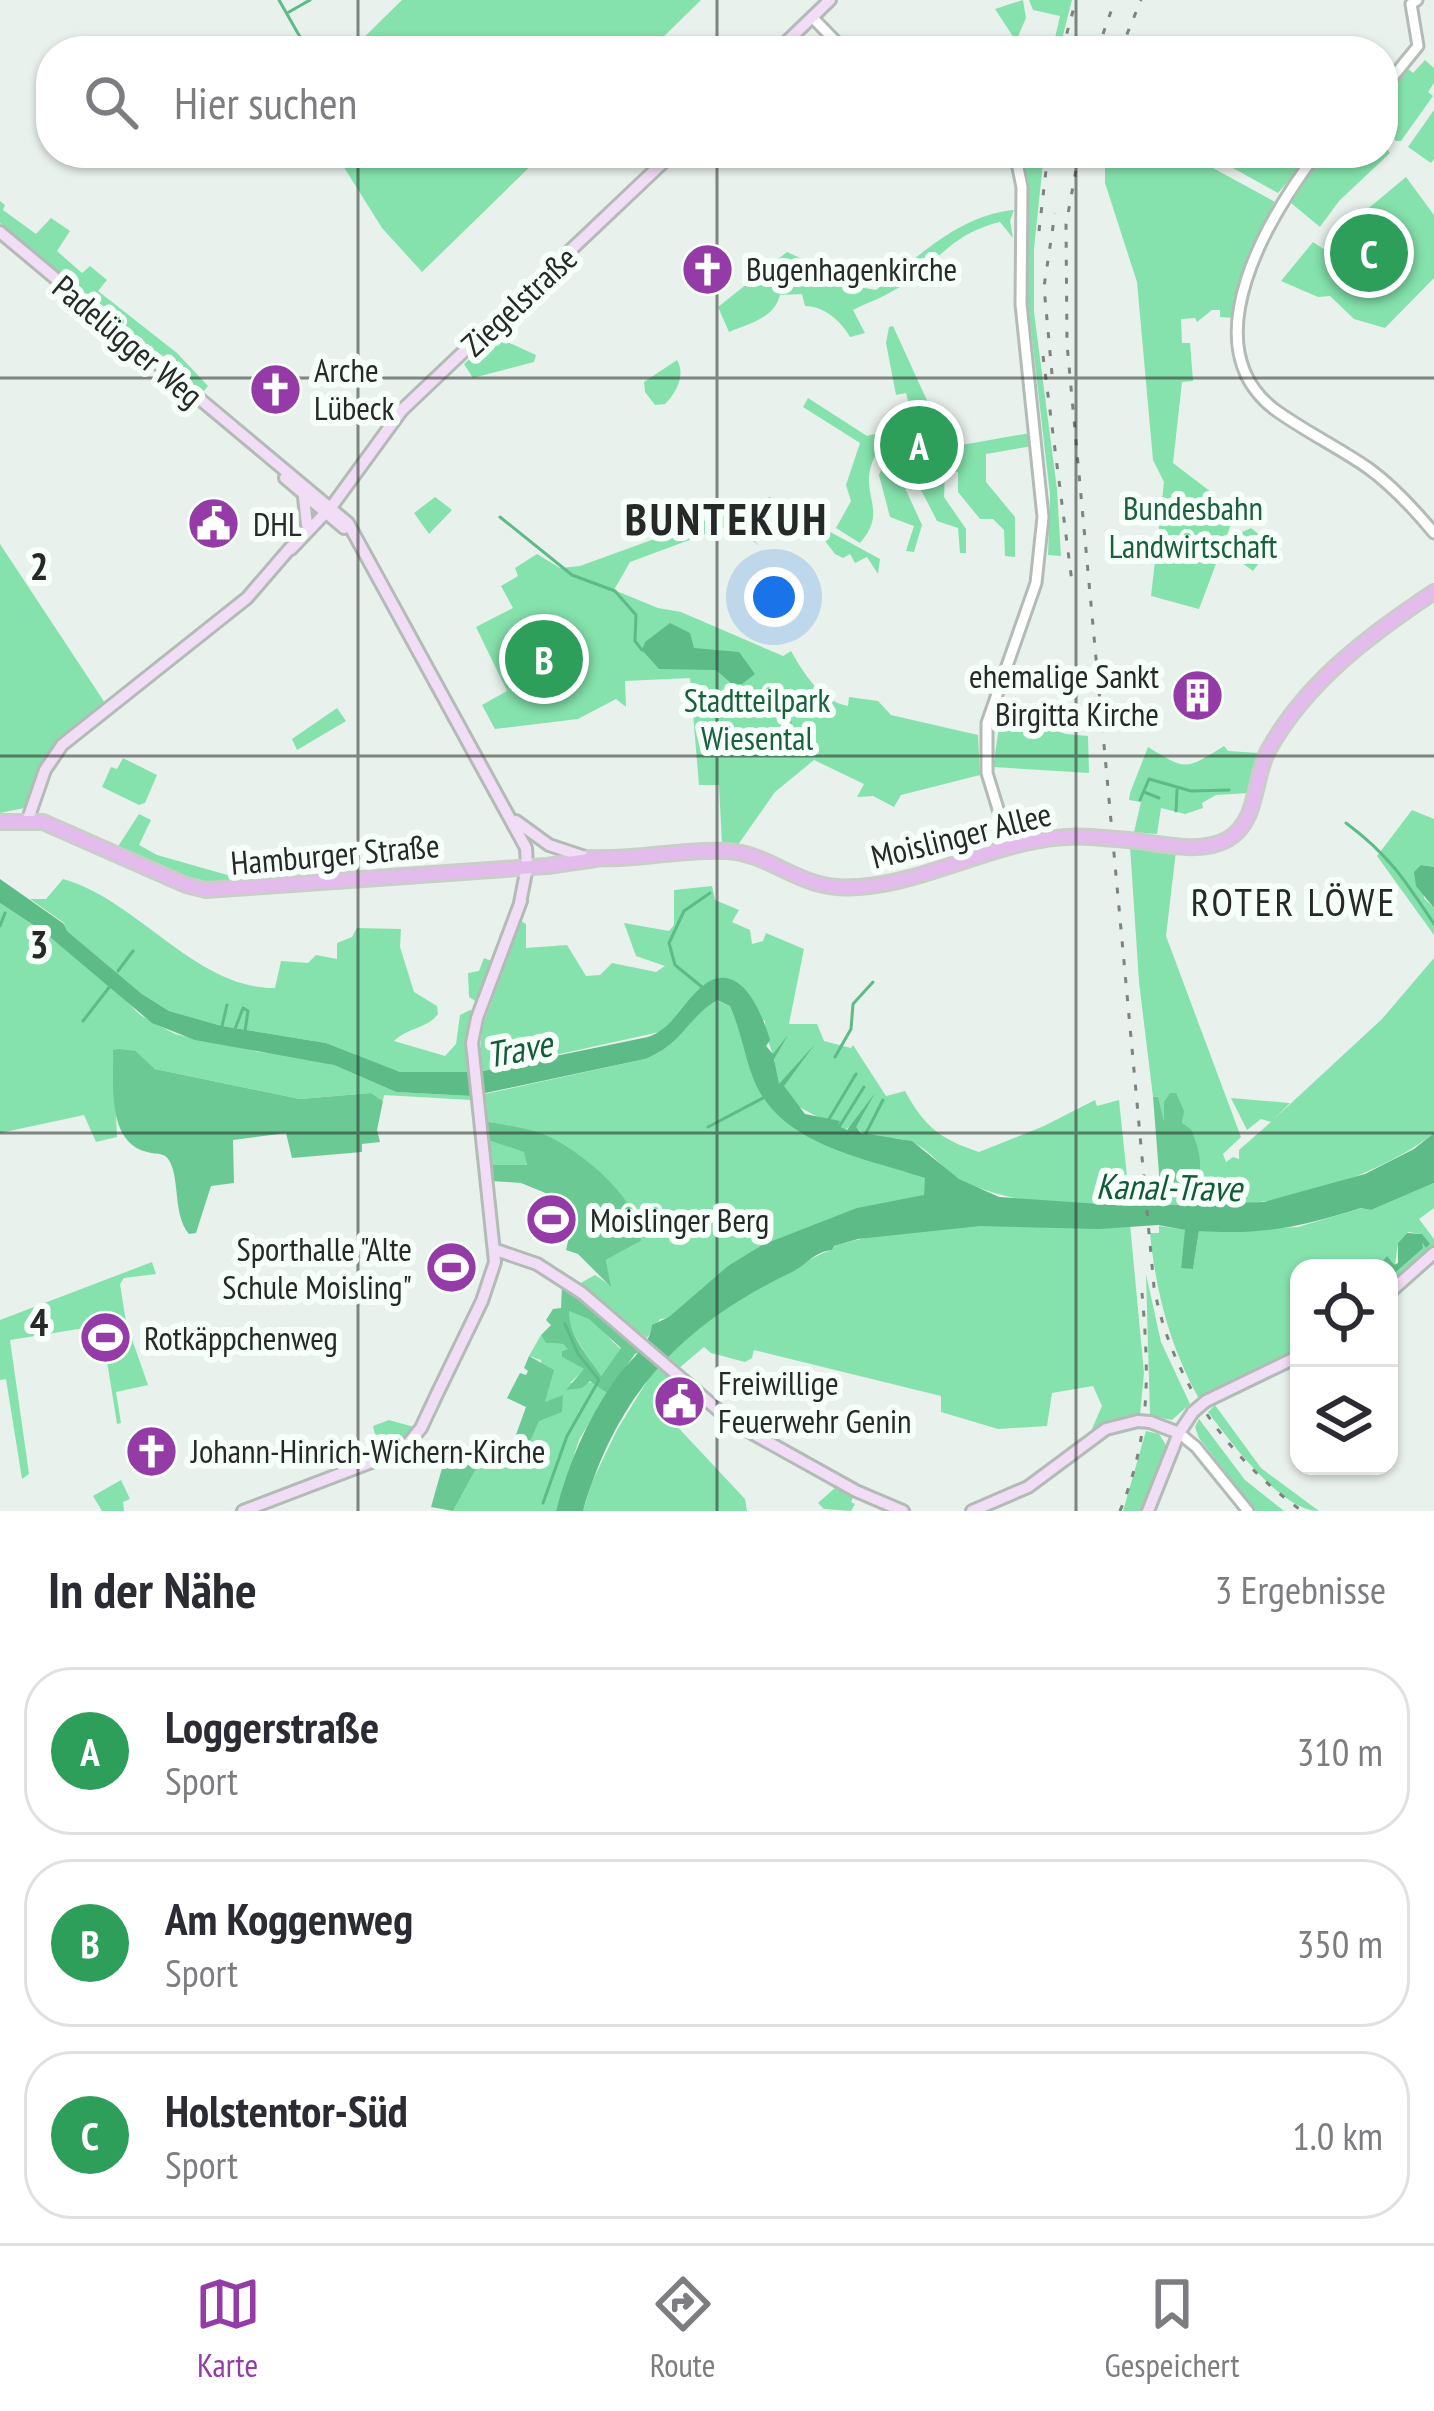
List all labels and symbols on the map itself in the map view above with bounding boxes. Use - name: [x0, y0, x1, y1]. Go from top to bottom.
- pin: C: [1330, 208, 1408, 298]
- street label: Ziegelstraße: [452, 236, 586, 365]
- church icon: Bugenhagenkirche: [679, 241, 735, 297]
- place label: Bugenhagenkirche: [746, 247, 957, 290]
- street label: Padelügger Weg: [44, 265, 212, 416]
- place label: Arche Lübeck: [314, 348, 394, 429]
- church icon: Arche Lübeck: [247, 361, 303, 417]
- pin: A: [880, 400, 958, 490]
- park label: Bundesbahn Landwirtschaft: [1109, 486, 1277, 567]
- district label: BUNTEKUH: [625, 489, 829, 547]
- public building icon: DHL: [186, 496, 242, 552]
- place label: DHL: [253, 502, 302, 545]
- text: 2: [30, 540, 48, 591]
- your location: [744, 567, 804, 627]
- pin: B: [505, 614, 583, 704]
- place label: ehemalige Sankt Birgitta Kirche: [969, 654, 1159, 735]
- building icon: ehemalige Sankt Birgitta Kirche: [1170, 667, 1226, 723]
- park label: Stadtteilpark Wiesental: [684, 678, 830, 759]
- street label: Moislinger Allee: [866, 791, 1055, 878]
- street label: Hamburger Straße: [229, 823, 441, 884]
- district label: ROTER LÖWE: [1191, 876, 1397, 927]
- text: 3: [30, 918, 48, 969]
- water label: Trave: [482, 1019, 558, 1078]
- water label: Kanal-Trave: [1096, 1162, 1245, 1211]
- sports icon: Moislinger Berg: [523, 1192, 579, 1248]
- place label: Moislinger Berg: [590, 1198, 769, 1241]
- place label: Sporthalle "Alte Schule Moisling": [222, 1227, 412, 1308]
- sports icon: Sporthalle "Alte Schule Moisling": [423, 1240, 479, 1296]
- text: 4: [30, 1296, 49, 1347]
- sports icon: Rotkäppchenweg: [77, 1310, 133, 1366]
- place label: Rotkäppchenweg: [144, 1316, 338, 1359]
- place label: Freiwillige Feuerwehr Genin: [718, 1361, 912, 1442]
- public building icon: Freiwillige Feuerwehr Genin: [651, 1374, 707, 1430]
- church icon: Johann-Hinrich-Wichern-Kirche: [124, 1423, 180, 1479]
- place label: Johann-Hinrich-Wichern-Kirche: [190, 1429, 546, 1472]

